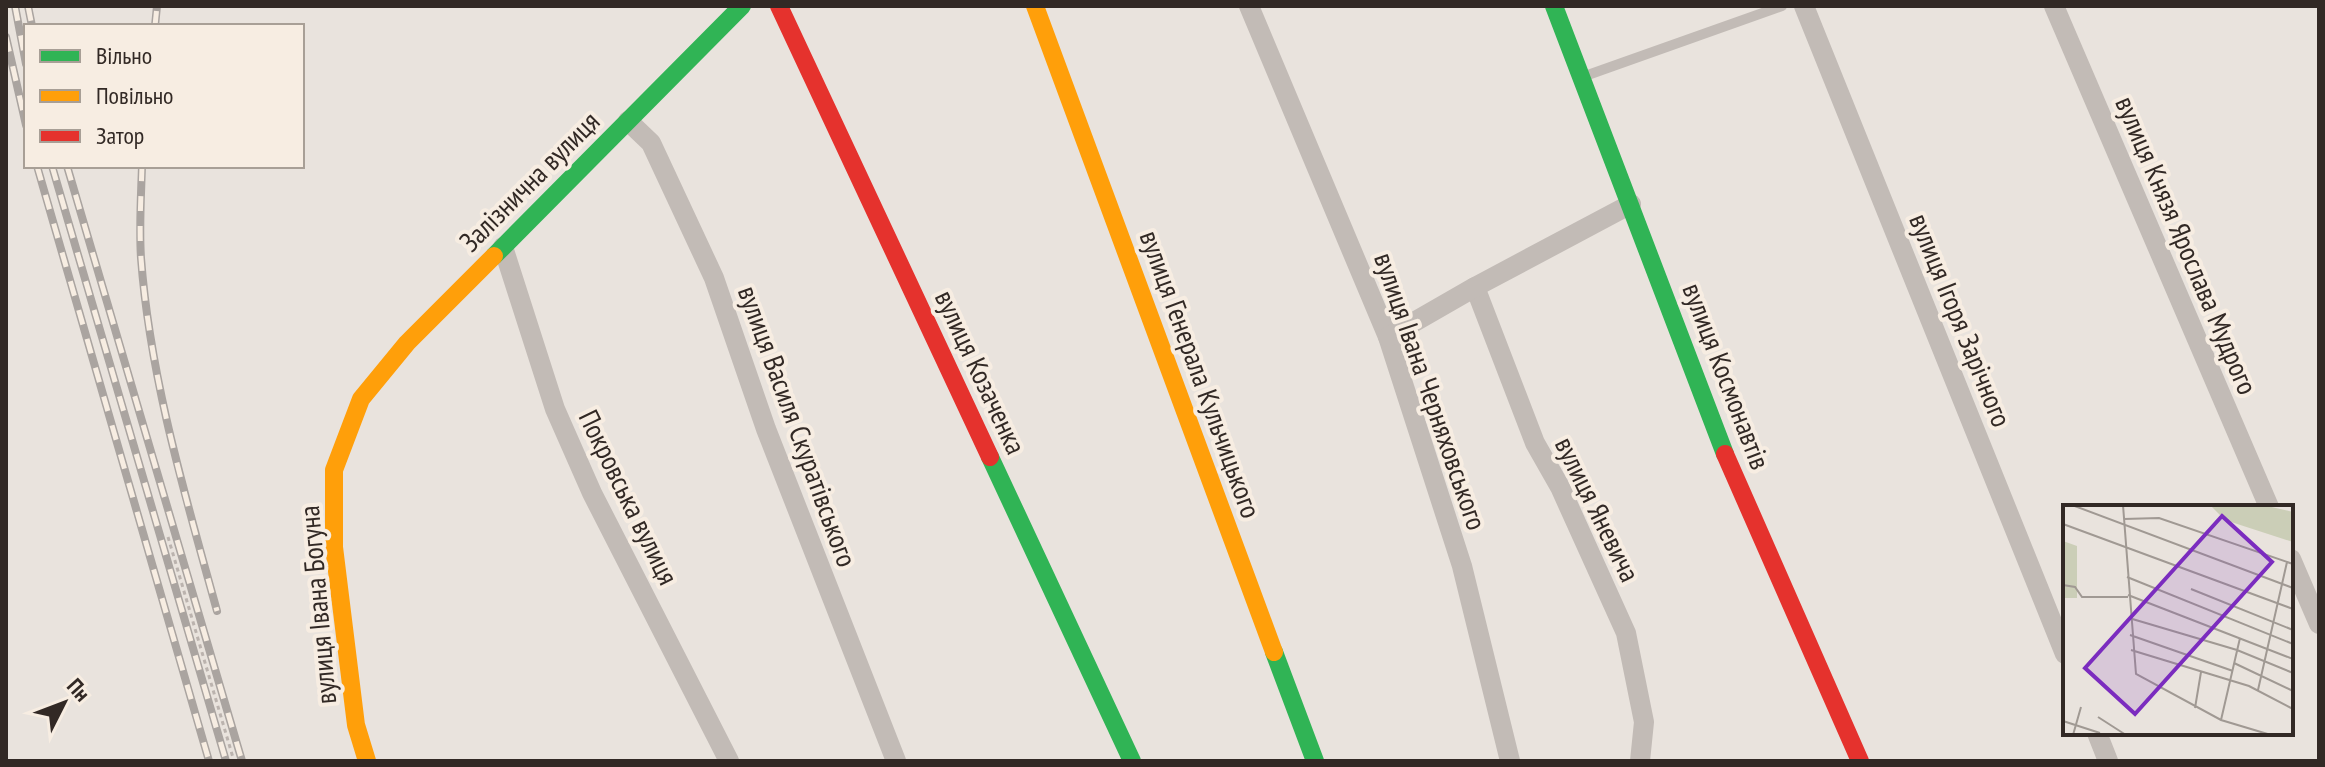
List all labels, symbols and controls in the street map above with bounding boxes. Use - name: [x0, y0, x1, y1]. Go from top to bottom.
- legend: [24, 24, 304, 168]
- text: Вільно: [96, 40, 152, 71]
- text: Повільно: [96, 80, 173, 111]
- street label: вулиця Князя Ярослава Мудрого: [2107, 90, 2267, 400]
- street label: Залізнична вулиця: [451, 103, 607, 259]
- text: Затор: [96, 120, 144, 151]
- street label: вулиця Ігоря Зарічного: [1901, 208, 2021, 432]
- street label: вулиця Генерала Кульчицького: [1132, 225, 1270, 523]
- street label: вулиця Івана Черняховського: [1366, 248, 1496, 534]
- street label: вулиця Космонавтів: [1675, 278, 1779, 474]
- street label: вулиця Василя Скуратівського: [730, 280, 866, 572]
- street label: вулиця Козаченка: [927, 284, 1035, 460]
- street label: Покровська вулиця: [571, 403, 687, 591]
- street label: вулиця Яневича: [1547, 430, 1649, 588]
- street label: вулиця Івана Богуна: [290, 504, 344, 706]
- inset map: [2063, 505, 2293, 735]
- north arrow: [24, 663, 104, 743]
- text: Пн: [61, 672, 96, 707]

